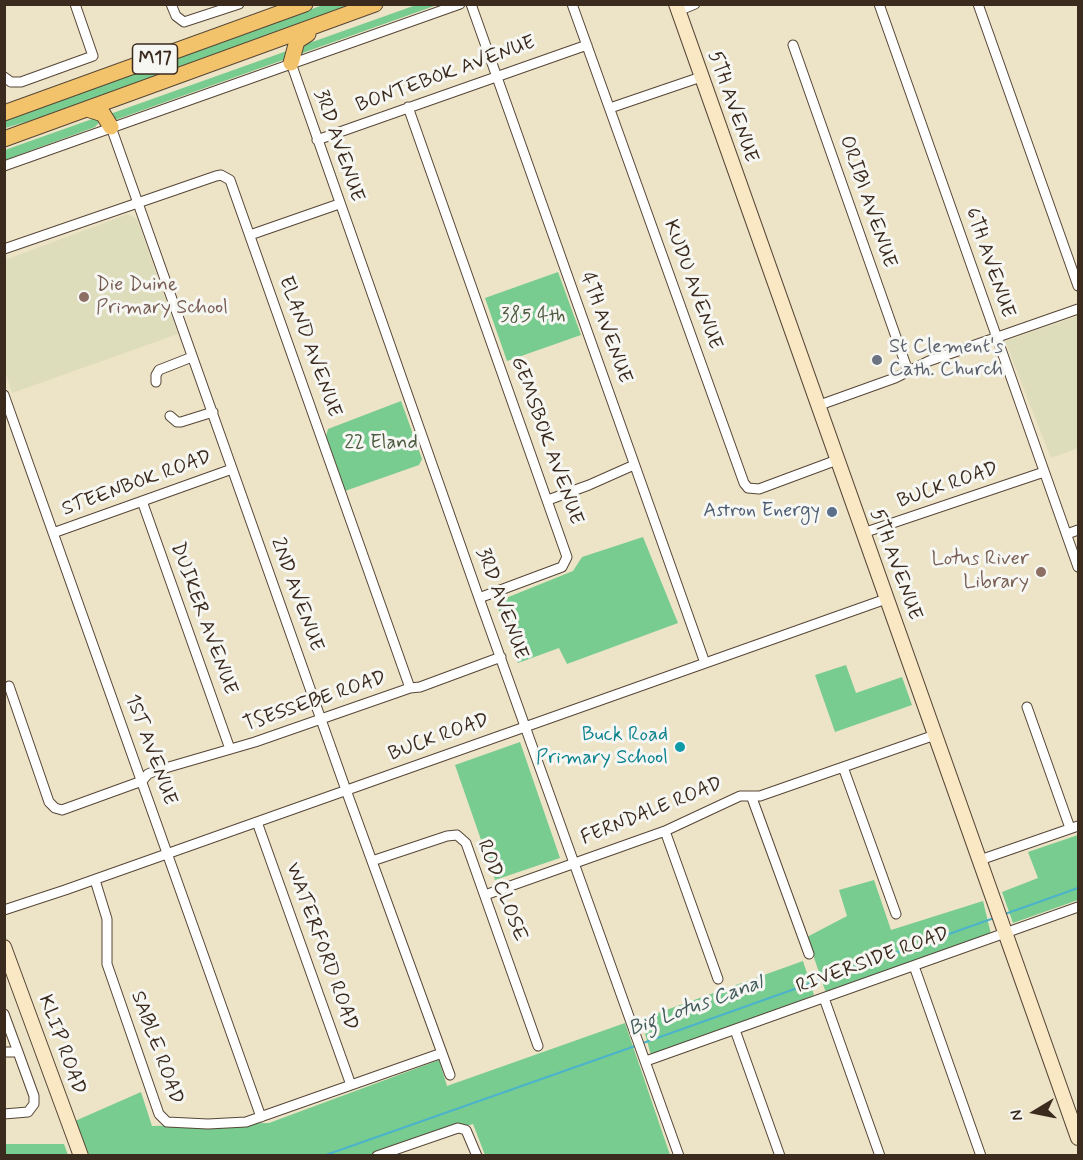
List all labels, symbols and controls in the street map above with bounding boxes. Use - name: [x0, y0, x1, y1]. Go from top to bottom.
- street label: BONTEBOK AVENUE: [353, 31, 539, 119]
- road number: M17: [132, 44, 178, 74]
- street label: 5TH AVENUE: [702, 48, 762, 166]
- street label: 3RD AVENUE: [308, 87, 368, 205]
- street label: ORIBI AVENUE: [833, 133, 901, 271]
- street label: 6TH AVENUE: [959, 205, 1019, 321]
- street label: KUDU AVENUE: [657, 217, 727, 353]
- street label: 4TH AVENUE: [574, 269, 636, 387]
- street label: ELAND AVENUE: [272, 273, 346, 421]
- place label: Die Duine Primary School: [96, 274, 228, 321]
- marker: Die Duine Primary School: [77, 290, 91, 304]
- park label: 385 4th: [500, 305, 566, 329]
- place label: St Clement's Cath. Church: [889, 336, 1003, 383]
- marker: St Clement's Cath. Church: [870, 353, 884, 367]
- street label: GEMSBOK AVENUE: [504, 354, 588, 528]
- park label: 22 Eland: [344, 432, 418, 456]
- street label: STEENBOK ROAD: [59, 446, 215, 522]
- street label: BUCK ROAD: [894, 458, 1002, 514]
- place label: Astron Energy: [703, 500, 820, 524]
- marker: Astron Energy: [825, 505, 839, 519]
- street label: 5TH AVENUE: [864, 506, 926, 624]
- street label: 2ND AVENUE: [264, 535, 328, 655]
- street label: DUIKER AVENUE: [164, 540, 242, 698]
- street label: 3RD AVENUE: [470, 545, 532, 663]
- place label: Lotus River Library: [931, 548, 1029, 595]
- marker: Lotus River Library: [1034, 565, 1048, 579]
- street label: TSESSEBE ROAD: [241, 666, 389, 738]
- street label: 1ST AVENUE: [119, 691, 181, 809]
- street label: BUCK ROAD: [385, 709, 493, 767]
- place label: Buck Road Primary School: [536, 724, 668, 771]
- marker: Buck Road Primary School: [673, 740, 687, 754]
- street label: FERNDALE ROAD: [578, 773, 726, 851]
- street label: ROD CLOSE: [471, 837, 531, 945]
- street label: WATERFORD ROAD: [279, 860, 363, 1034]
- street label: RIVERSIDE ROAD: [793, 922, 953, 1000]
- water label: Big Lotus Canal: [625, 971, 767, 1043]
- street label: SABLE ROAD: [124, 988, 188, 1108]
- street label: KLIP ROAD: [32, 992, 90, 1098]
- north arrow: [1005, 1082, 1065, 1142]
- text: N: [1006, 1108, 1028, 1122]

